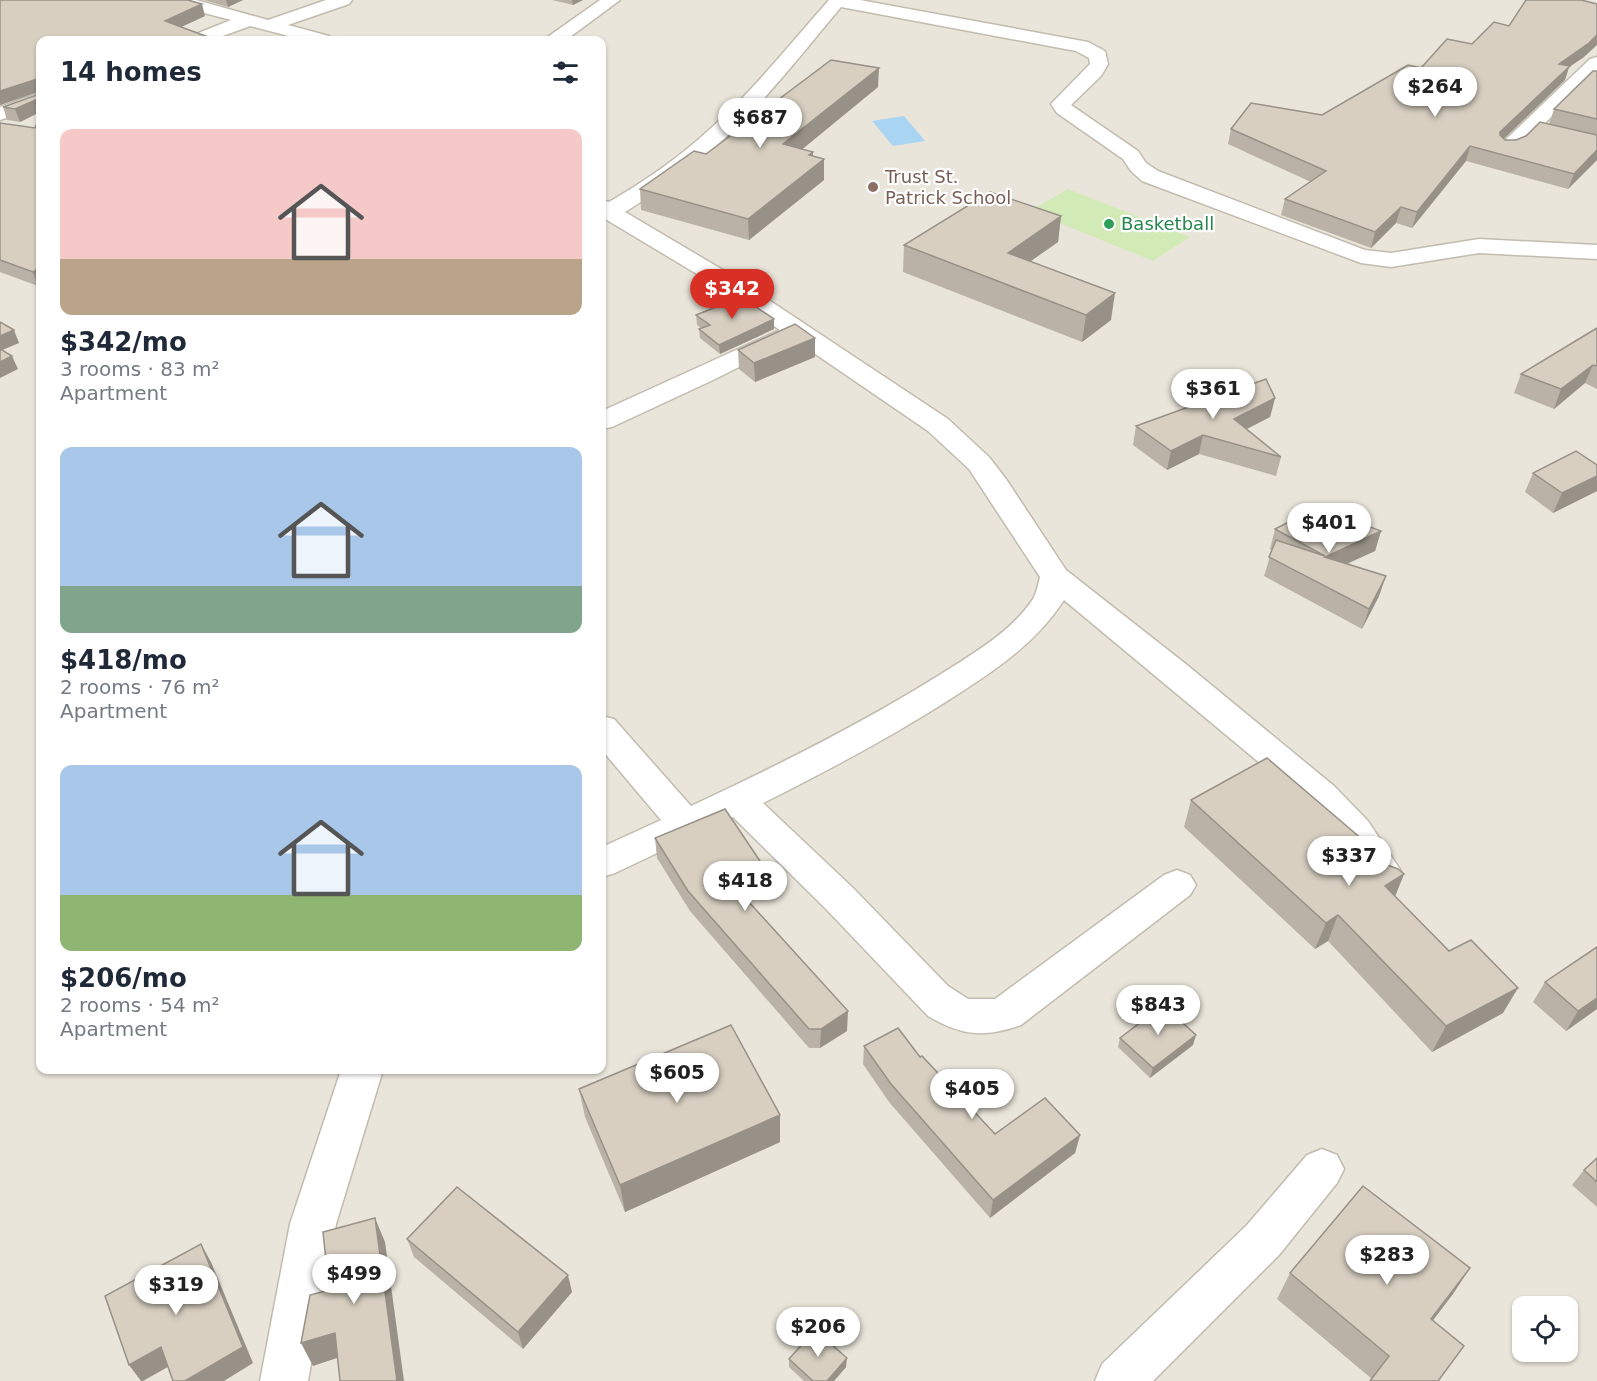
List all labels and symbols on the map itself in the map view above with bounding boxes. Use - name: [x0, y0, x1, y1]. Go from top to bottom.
- pin: $264: [1399, 67, 1471, 118]
- pin: $687: [724, 98, 796, 149]
- place label: Trust St. Patrick School: [884, 166, 1011, 208]
- marker: Trust St. Patrick School: [866, 180, 880, 194]
- place label: Basketball: [1121, 213, 1214, 234]
- marker: Basketball: [1102, 217, 1116, 231]
- pin: $342: [696, 269, 768, 320]
- pin: $361: [1177, 369, 1249, 420]
- pin: $401: [1293, 503, 1365, 554]
- pin: $337: [1313, 836, 1385, 887]
- pin: $418: [709, 861, 781, 912]
- pin: $843: [1122, 985, 1194, 1036]
- pin: $605: [641, 1053, 713, 1104]
- pin: $405: [936, 1069, 1008, 1120]
- pin: $283: [1351, 1235, 1423, 1286]
- pin: $499: [318, 1254, 390, 1305]
- pin: $319: [140, 1265, 212, 1316]
- pin: $206: [782, 1307, 854, 1358]

